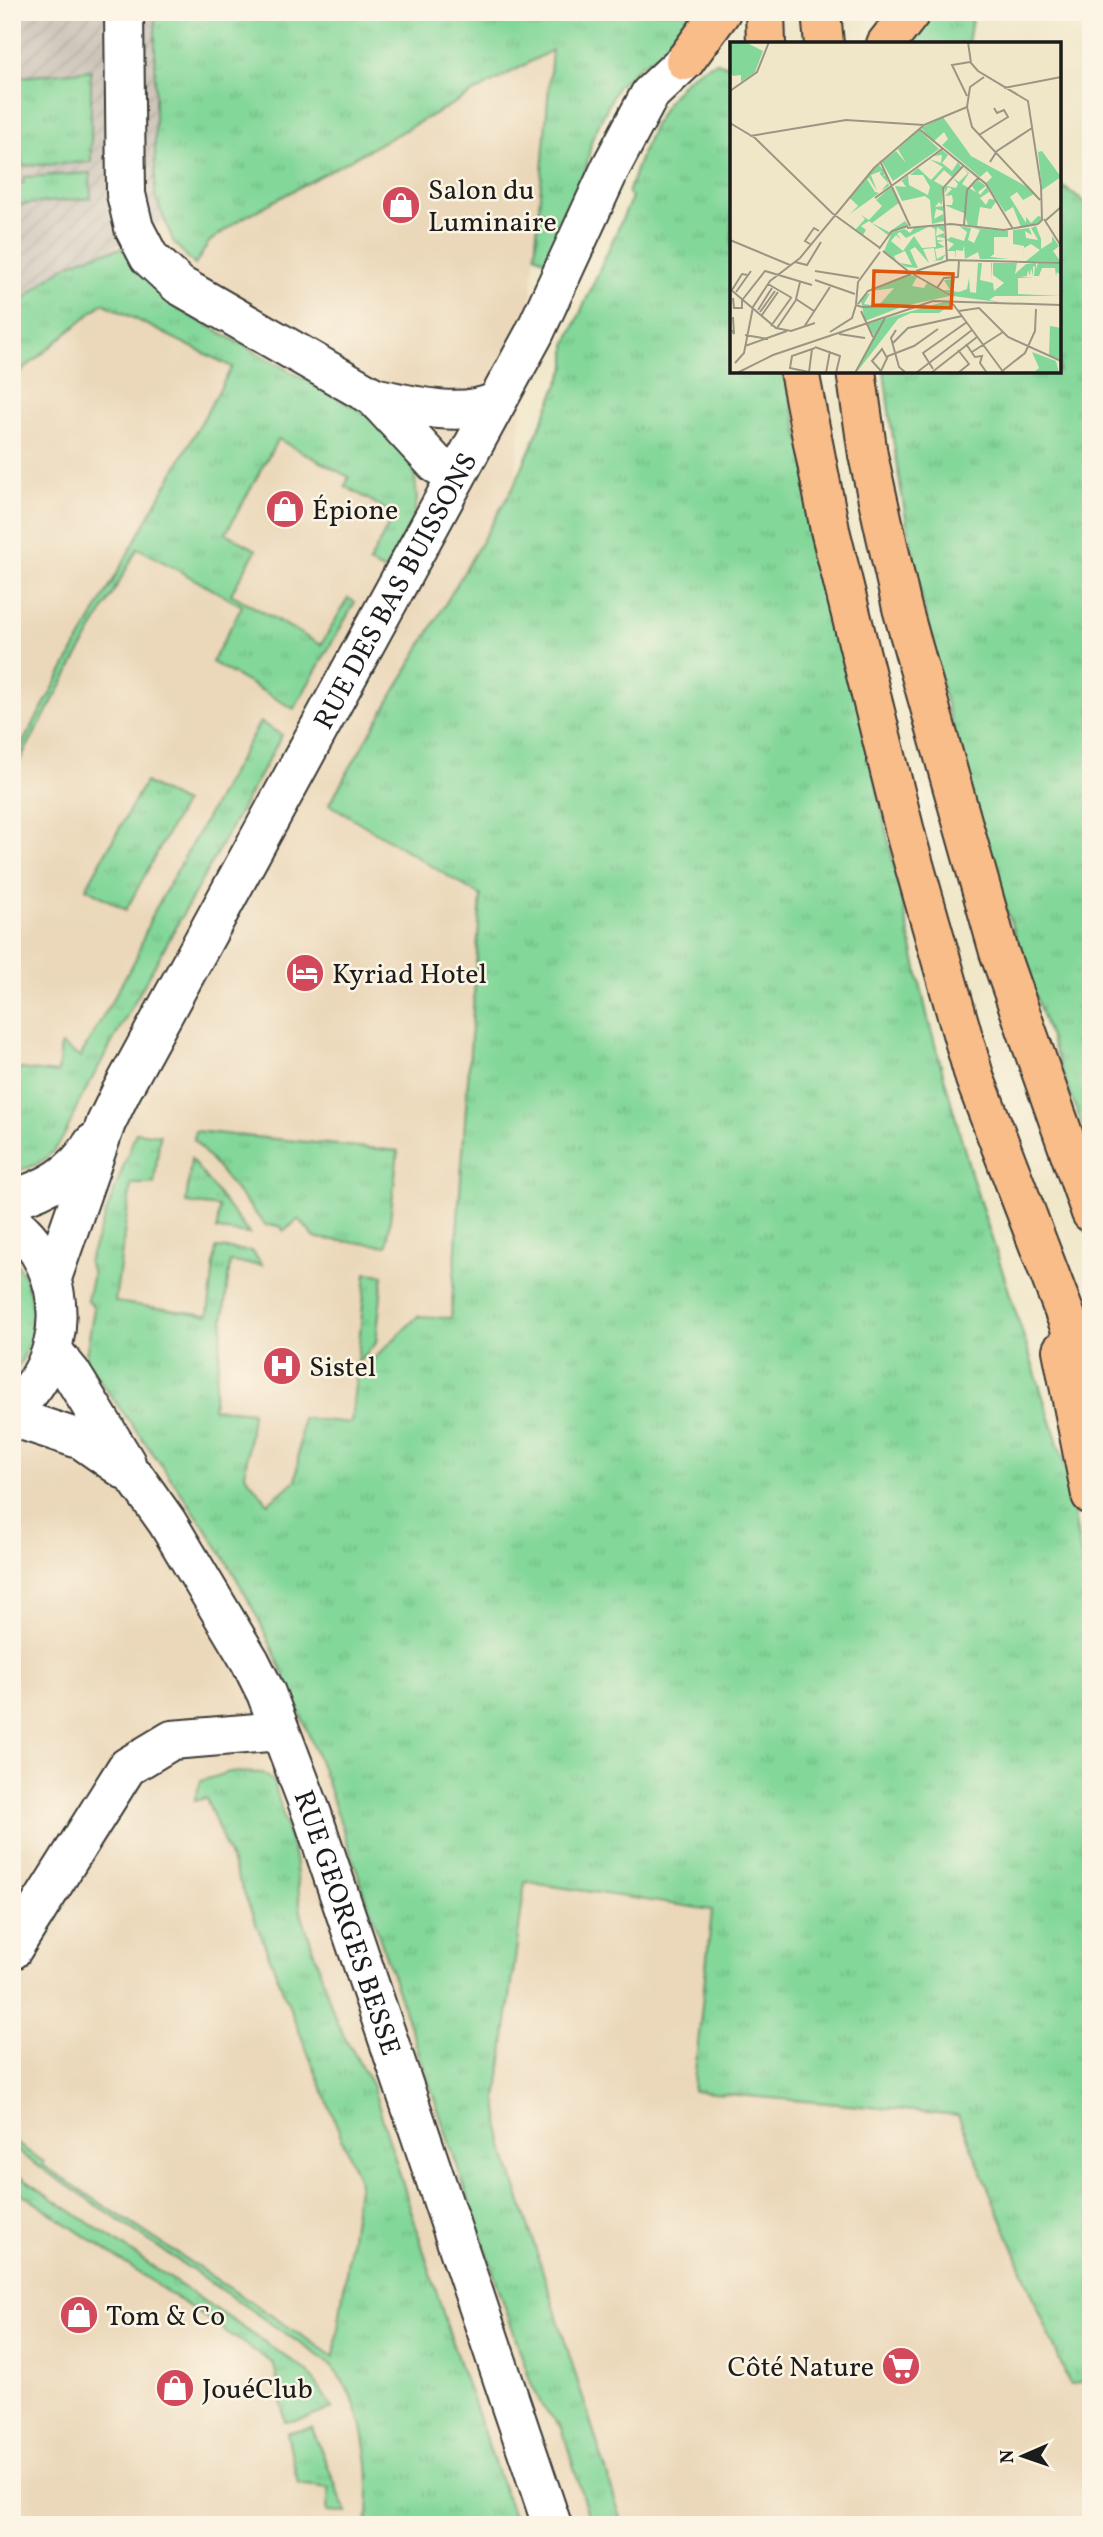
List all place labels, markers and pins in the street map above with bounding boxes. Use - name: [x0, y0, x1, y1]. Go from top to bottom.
- place label: Salon du Luminaire: [428, 172, 557, 243]
- shop icon: Salon du Luminaire: [380, 184, 422, 226]
- shop icon: Épione: [264, 488, 306, 530]
- place label: Épione: [312, 492, 398, 531]
- hotel icon: Kyriad Hotel: [284, 952, 326, 994]
- place label: Kyriad Hotel: [332, 956, 487, 995]
- hospital icon: Sistel: [261, 1345, 303, 1387]
- place label: Sistel: [309, 1349, 376, 1388]
- shop icon: Tom & Co: [58, 2294, 100, 2336]
- place label: Tom & Co: [106, 2298, 225, 2337]
- supermarket icon: Côté Nature: [880, 2345, 922, 2387]
- place label: Côté Nature: [727, 2349, 874, 2388]
- shop icon: JouéClub: [154, 2367, 196, 2409]
- place label: JouéClub: [202, 2371, 313, 2410]

